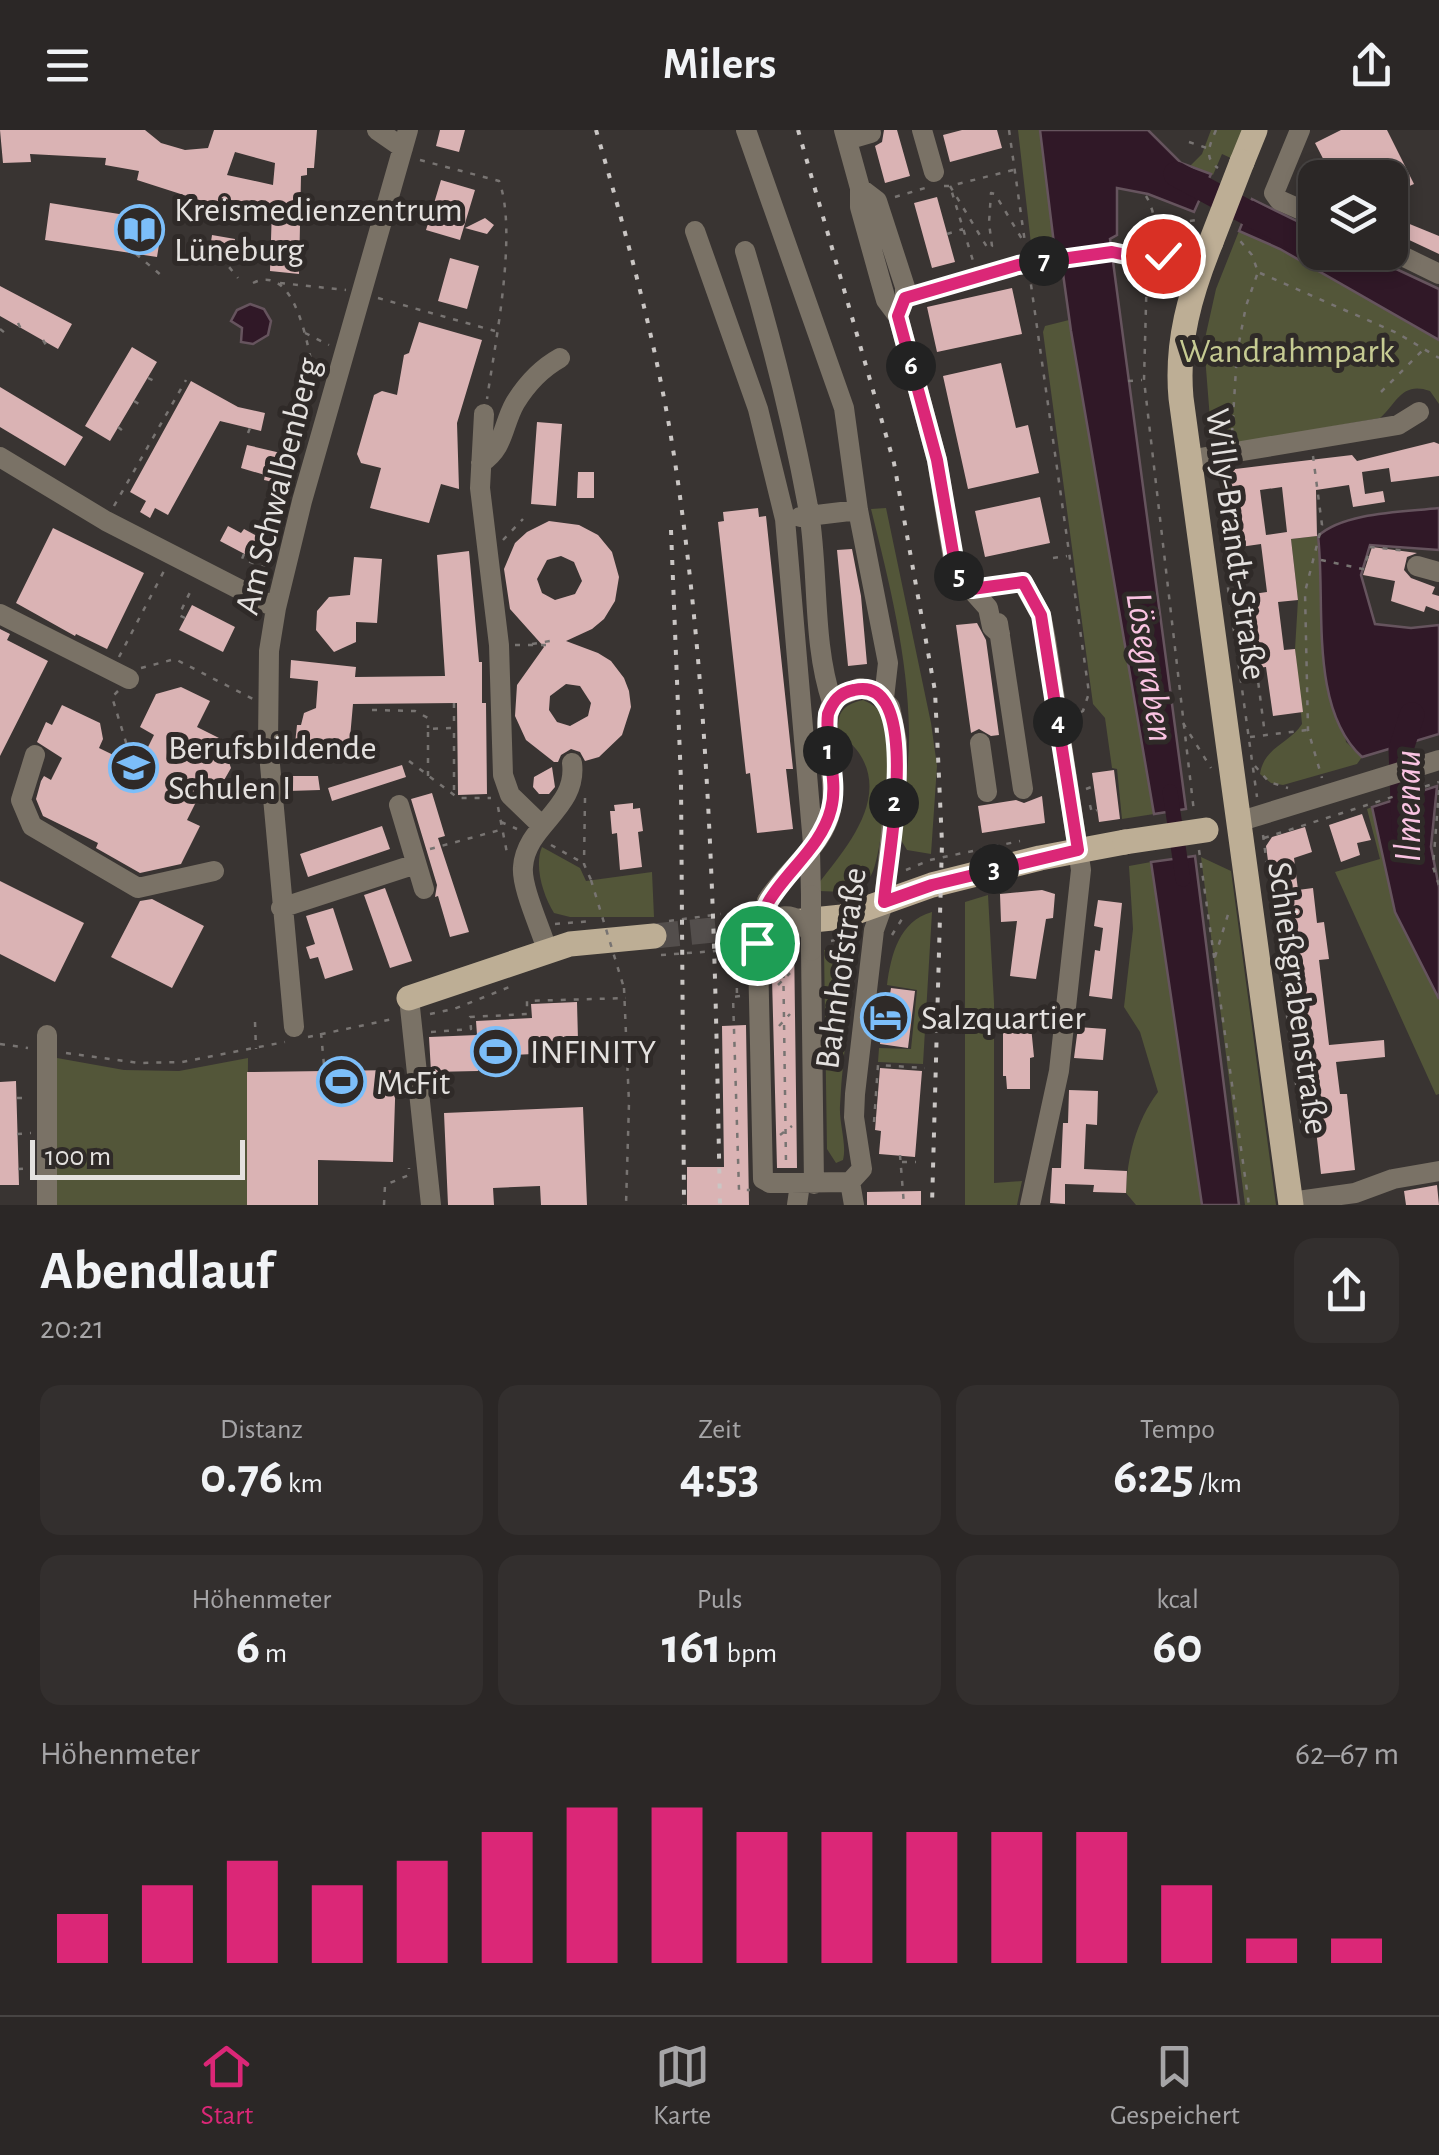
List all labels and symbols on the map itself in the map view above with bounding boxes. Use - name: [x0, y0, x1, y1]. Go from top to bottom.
- place label: Kreismedienzentrum Lüneburg: [174, 193, 463, 268]
- library icon: Kreismedienzentrum Lüneburg: [113, 203, 165, 255]
- pin: [1121, 214, 1206, 299]
- pin: 7: [1019, 236, 1069, 286]
- park label: Wandrahmpark: [1179, 334, 1395, 369]
- pin: 6: [886, 341, 936, 391]
- street label: Am Schwalbenberg: [230, 355, 327, 618]
- street label: Willy-Brandt-Straße: [1199, 406, 1272, 682]
- pin: 5: [934, 551, 984, 601]
- water label: Lösegraben: [1118, 590, 1180, 745]
- pin: 4: [1033, 697, 1083, 747]
- pin: 1: [803, 726, 853, 776]
- place label: Berufsbildende Schulen I: [168, 731, 377, 806]
- school or university icon: Berufsbildende Schulen I: [107, 741, 159, 793]
- water label: Ilmenau: [1390, 749, 1428, 863]
- pin: 2: [869, 778, 919, 828]
- pin: 3: [969, 844, 1019, 894]
- street label: Schießgrabenstraße: [1261, 860, 1334, 1137]
- street label: Bahnhofstraße: [810, 865, 873, 1071]
- pin: [715, 901, 800, 986]
- hotel icon: Salzquartier: [860, 991, 912, 1043]
- place label: Salzquartier: [921, 1001, 1086, 1036]
- sports icon: INFINITY: [469, 1025, 521, 1077]
- place label: INFINITY: [530, 1035, 656, 1070]
- sports icon: McFit: [315, 1056, 367, 1108]
- place label: McFit: [376, 1066, 450, 1101]
- scale bar: [30, 1135, 245, 1180]

